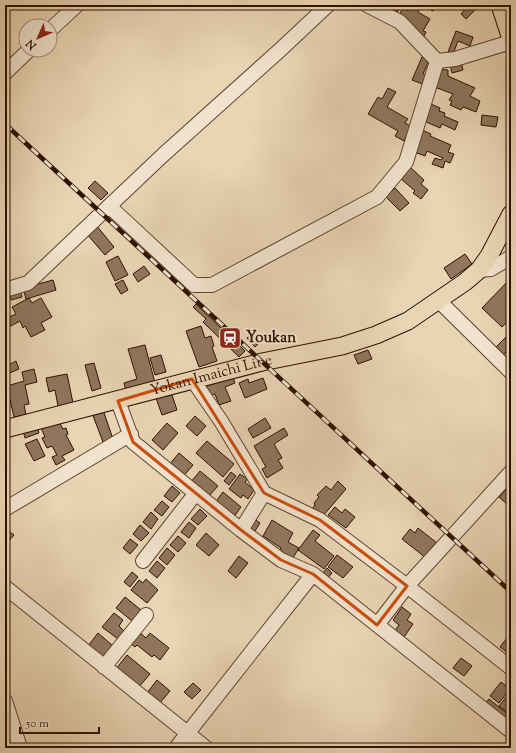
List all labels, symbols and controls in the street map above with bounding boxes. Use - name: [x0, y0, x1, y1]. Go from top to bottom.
- north arrow: [18, 18, 58, 58]
- text: N: [23, 35, 41, 54]
- station icon: Youkan: [217, 325, 243, 351]
- place label: Youkan: [246, 328, 296, 349]
- street label: Yokan Imaichi Line: [148, 350, 274, 401]
- scale bar: [20, 709, 99, 735]
- text: 50 m: [25, 715, 49, 733]

